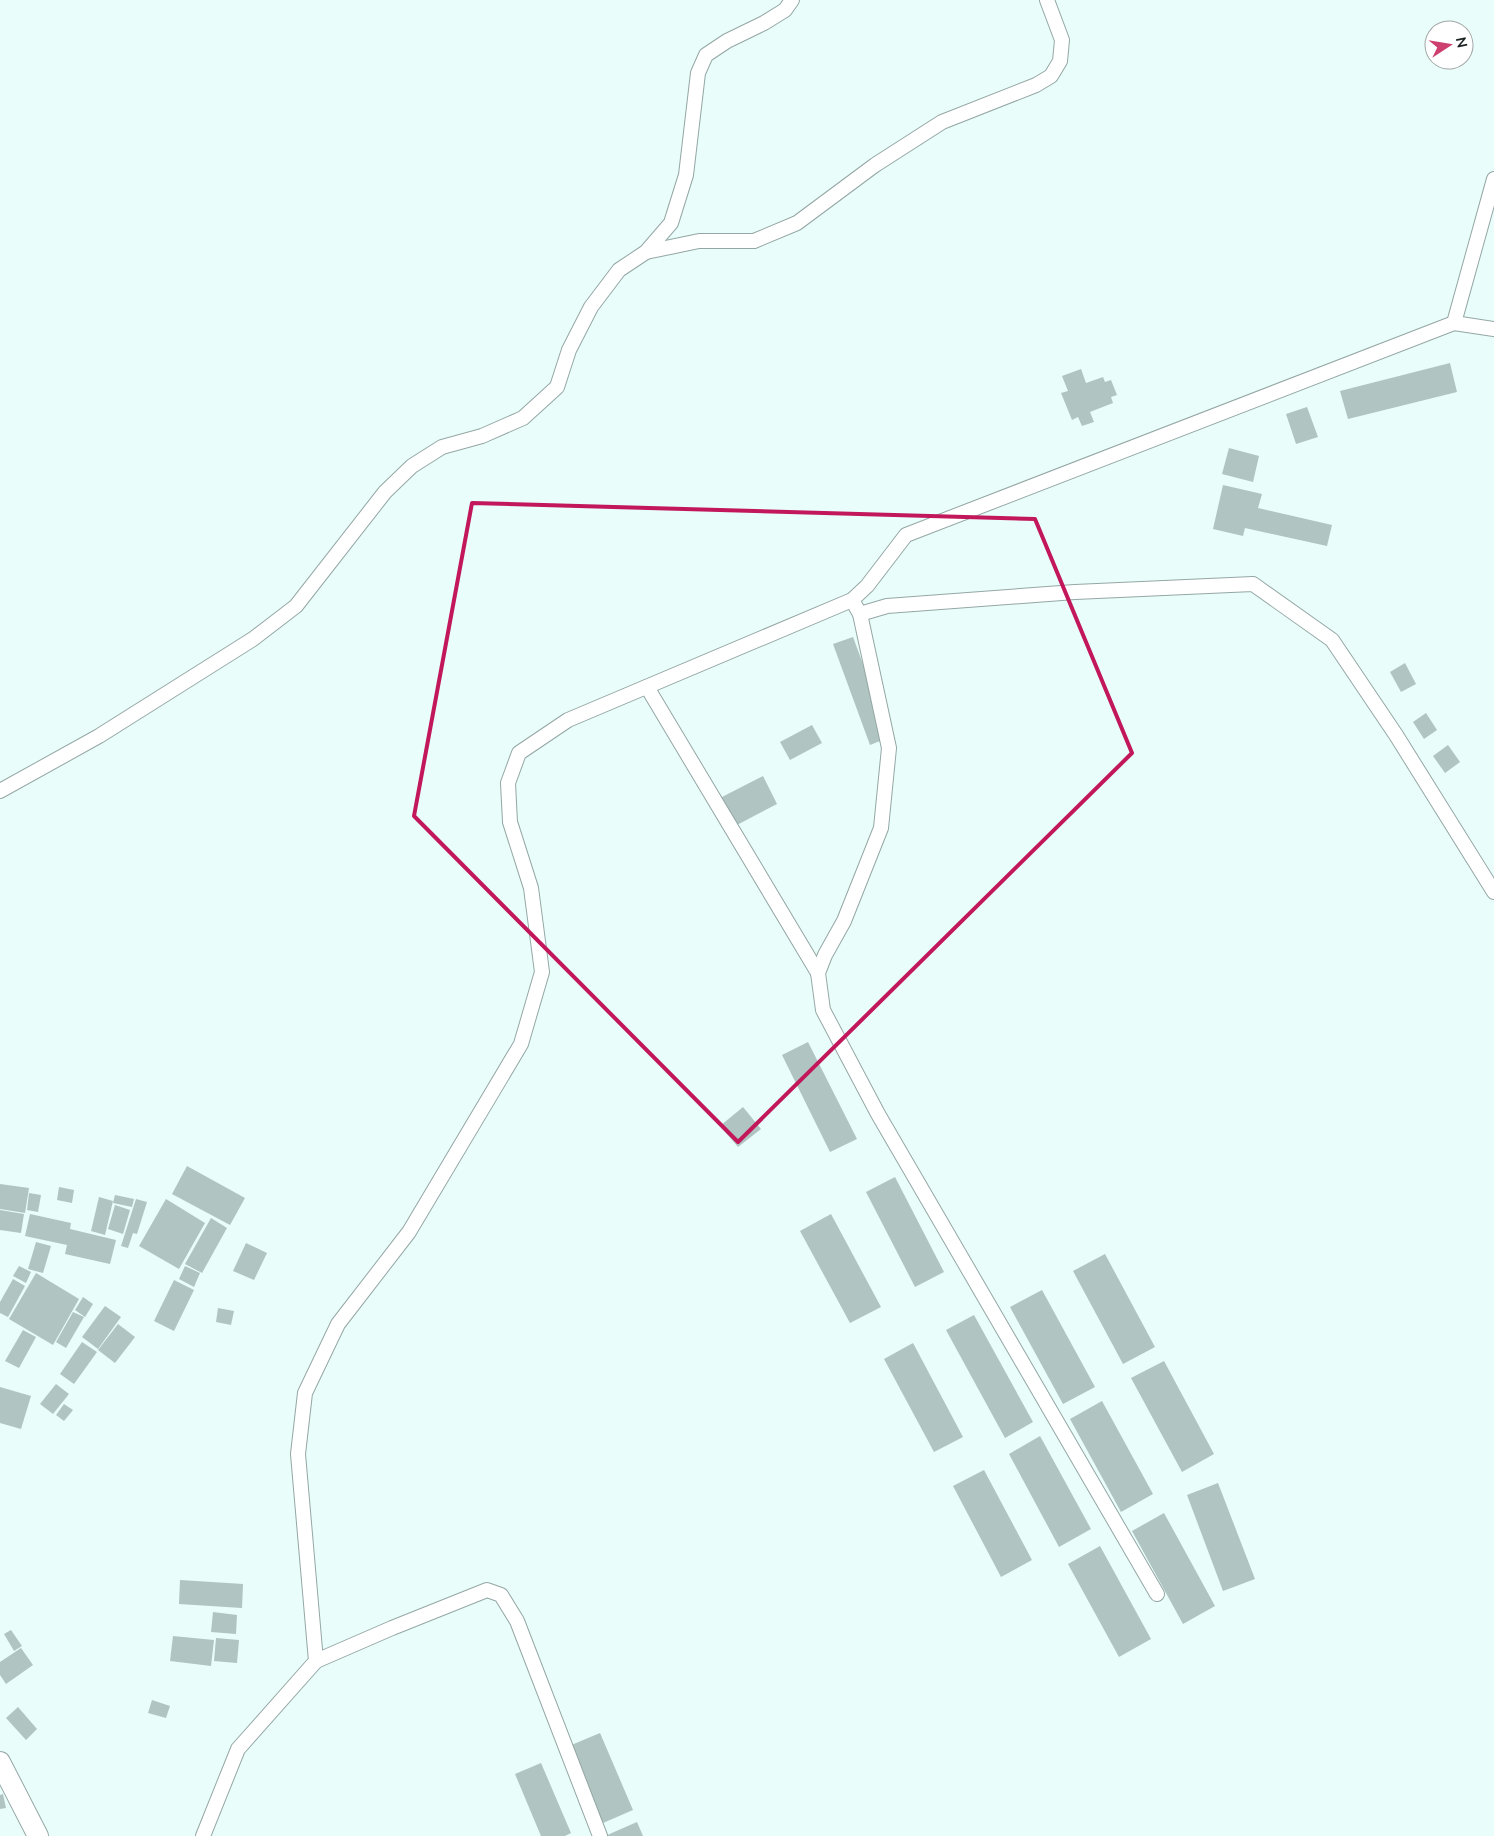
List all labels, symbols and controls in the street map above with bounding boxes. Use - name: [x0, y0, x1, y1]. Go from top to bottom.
- north arrow: [1424, 20, 1474, 70]
- text: N: [1451, 35, 1472, 50]

